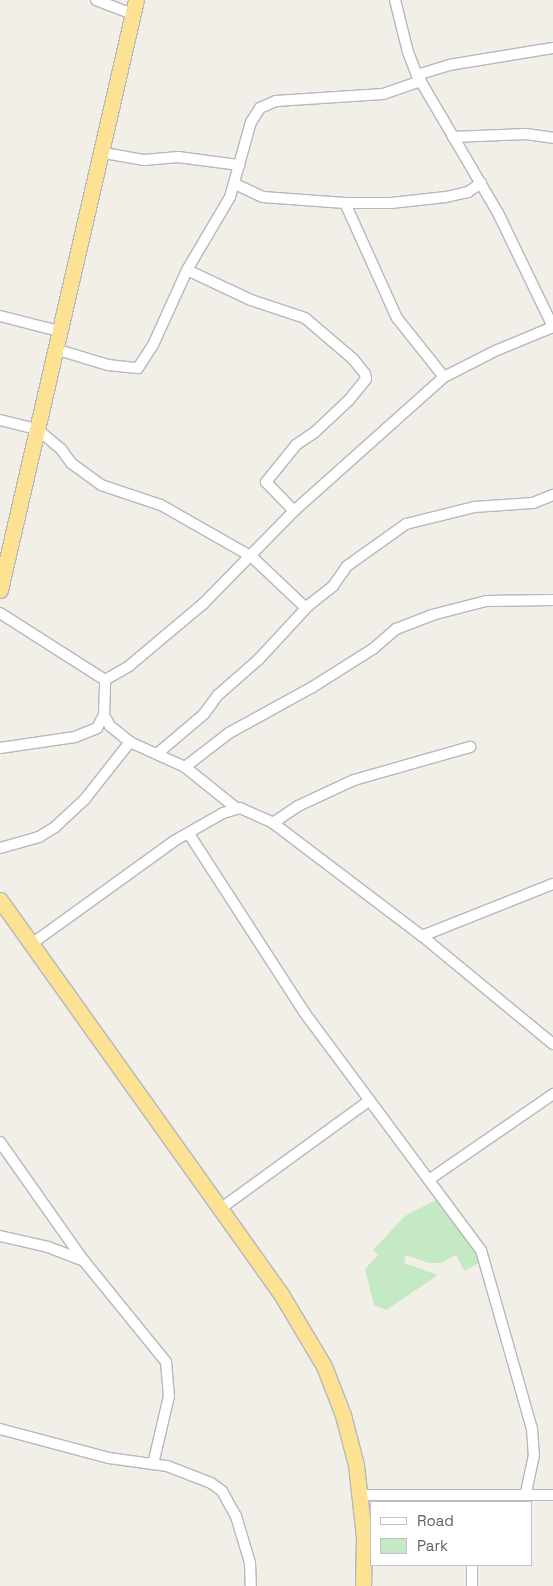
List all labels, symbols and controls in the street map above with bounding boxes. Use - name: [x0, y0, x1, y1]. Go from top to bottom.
- legend: [370, 1501, 533, 1566]
- text: Road: [417, 1511, 454, 1530]
- text: Park: [417, 1536, 448, 1555]

